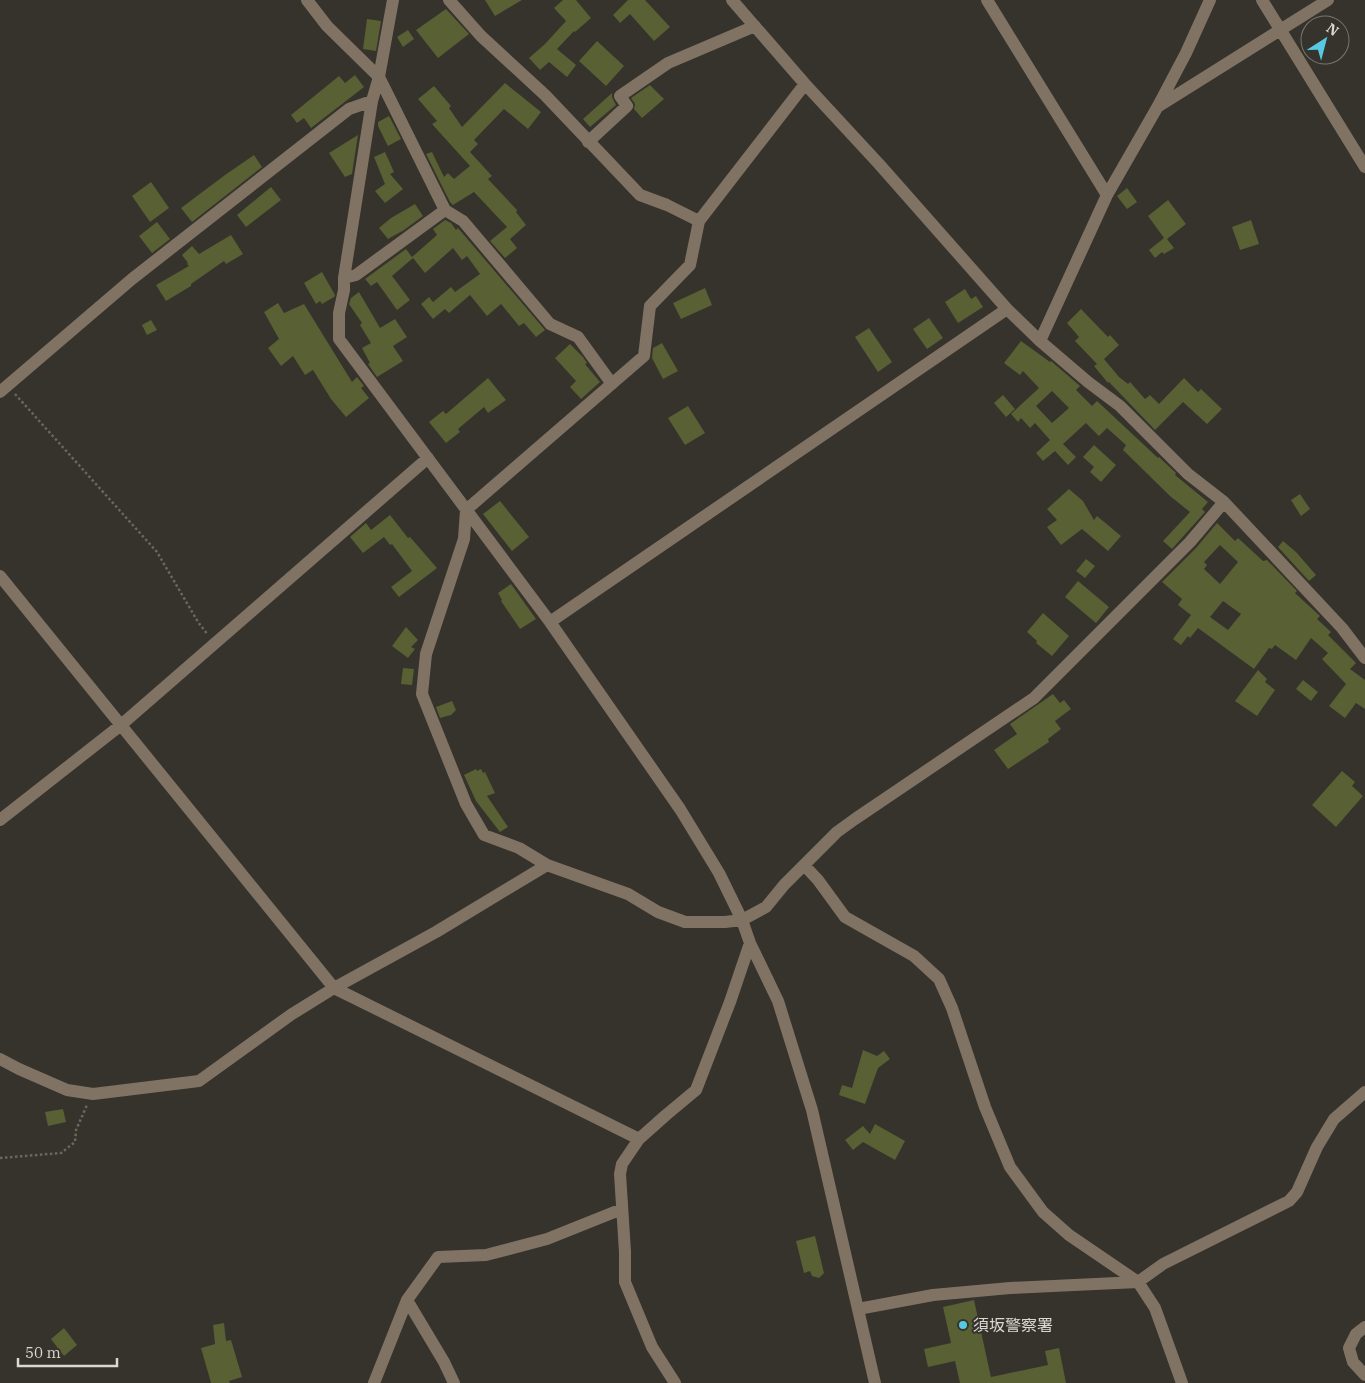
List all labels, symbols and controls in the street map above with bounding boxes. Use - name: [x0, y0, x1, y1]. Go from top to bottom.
- north arrow: [1300, 15, 1350, 65]
- text: N: [1323, 19, 1342, 40]
- place label: 須坂警察署: [973, 1315, 1053, 1335]
- marker: 須坂警察署: [957, 1319, 969, 1331]
- scale bar: [18, 1336, 116, 1368]
- text: 50 m: [25, 1343, 61, 1362]

